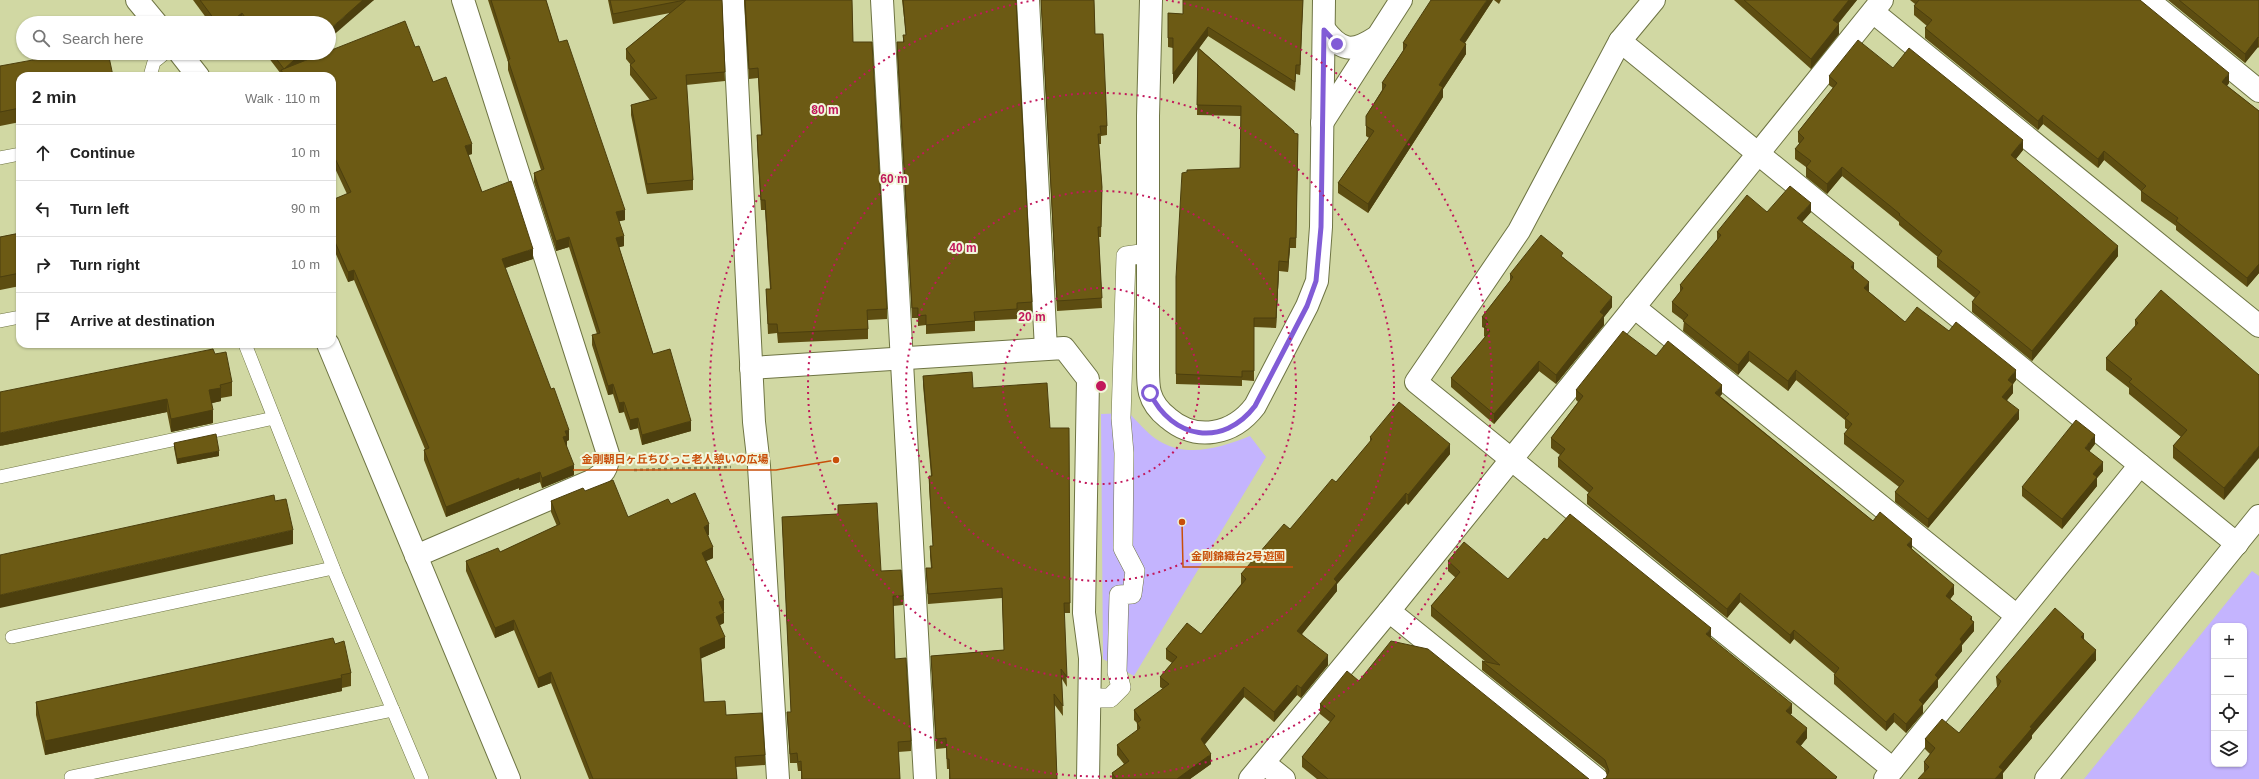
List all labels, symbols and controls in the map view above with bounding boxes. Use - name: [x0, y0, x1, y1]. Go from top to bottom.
- search box: [16, 16, 336, 60]
- icon: search: [30, 27, 52, 49]
- text: Search here: [62, 30, 144, 47]
- route end: [1328, 35, 1346, 53]
- text: 2 min: [32, 88, 76, 107]
- text: Walk · 110 m: [245, 91, 320, 106]
- text: 80 m: [811, 103, 839, 117]
- icon: ahead: [32, 142, 54, 164]
- text: Continue: [70, 144, 135, 161]
- text: 10 m: [291, 145, 320, 160]
- text: 60 m: [880, 172, 908, 186]
- icon: left: [32, 198, 54, 220]
- text: Turn left: [70, 200, 129, 217]
- text: 90 m: [291, 201, 320, 216]
- text: 40 m: [949, 241, 977, 255]
- icon: right: [32, 254, 54, 276]
- text: Turn right: [70, 256, 140, 273]
- text: 10 m: [291, 257, 320, 272]
- icon: arrive: [32, 310, 54, 332]
- text: 20 m: [1018, 310, 1046, 324]
- text: Arrive at destination: [70, 312, 215, 329]
- centre of rings: [1094, 379, 1108, 393]
- route start: [1141, 384, 1159, 402]
- callout: 金剛朝日ヶ丘ちびっこ老人憩いの広場: [573, 447, 776, 470]
- text: 金剛朝日ヶ丘ちびっこ老人憩いの広場: [582, 453, 769, 465]
- callout: 金剛錦織台2号遊園: [1183, 544, 1293, 567]
- text: 金剛錦織台2号遊園: [1191, 550, 1285, 562]
- map controls: [2211, 623, 2247, 767]
- button: +: [2211, 623, 2247, 659]
- button: −: [2211, 659, 2247, 695]
- button: locate: [2211, 695, 2247, 731]
- button: layers: [2211, 731, 2247, 767]

